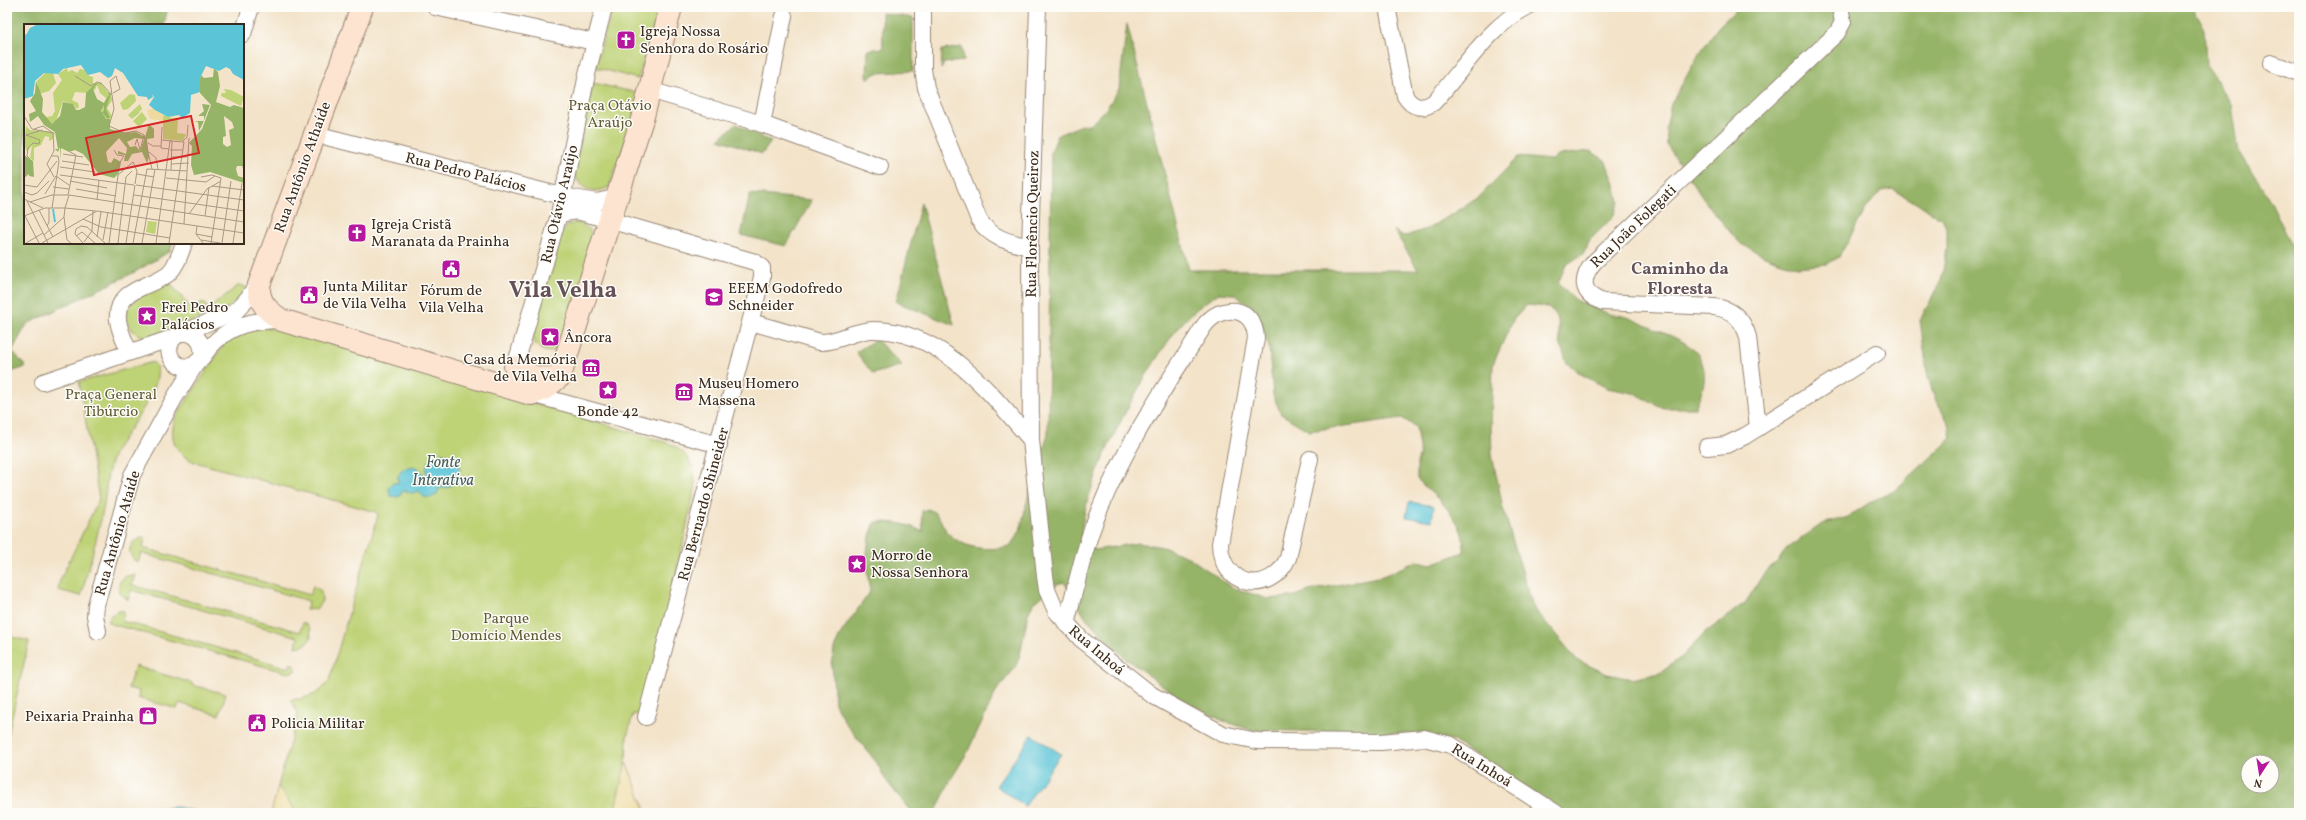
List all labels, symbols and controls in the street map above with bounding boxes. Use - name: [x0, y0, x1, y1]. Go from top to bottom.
- place label: Igreja Nossa Senhora do Rosário: [640, 22, 768, 60]
- inset map: [24, 24, 244, 244]
- church icon: Igreja Nossa Senhora do Rosário: [615, 29, 637, 51]
- park label: Praça Otávio Araújo: [568, 96, 652, 134]
- street label: Rua Antônio Athaíde: [270, 99, 337, 236]
- street label: Rua Otávio Araújo: [537, 143, 584, 266]
- street label: Rua Pedro Palácios: [403, 148, 528, 199]
- street label: Rua Florêncio Queiroz: [1022, 150, 1045, 298]
- street label: Rua João Folegati: [1586, 181, 1682, 274]
- place label: Igreja Cristã Maranata da Prainha: [371, 215, 509, 253]
- church icon: Igreja Cristã Maranata da Prainha: [346, 222, 368, 244]
- public building icon: Fórum de Vila Velha: [440, 258, 462, 280]
- district label: Caminho da Floresta: [1631, 258, 1729, 301]
- district label: Vila Velha: [509, 275, 617, 307]
- place label: Junta Militar de Vila Velha: [323, 277, 408, 315]
- place label: EEEM Godofredo Schneider: [728, 279, 842, 317]
- place label: Fórum de Vila Velha: [418, 281, 484, 319]
- public building icon: Junta Militar de Vila Velha: [298, 284, 320, 306]
- school or university icon: EEEM Godofredo Schneider: [703, 286, 725, 308]
- place label: Frei Pedro Palácios: [161, 298, 228, 336]
- place icon: Frei Pedro Palácios: [136, 305, 158, 327]
- place icon: Âncora: [539, 326, 561, 348]
- place label: Âncora: [564, 328, 612, 349]
- place label: Casa da Memória de Vila Velha: [464, 350, 577, 388]
- museum icon: Casa da Memória de Vila Velha: [580, 357, 602, 379]
- place label: Museu Homero Massena: [698, 374, 799, 412]
- place icon: Bonde 42: [597, 379, 619, 401]
- museum icon: Museu Homero Massena: [673, 381, 695, 403]
- park label: Praça General Tibúrcio: [65, 385, 157, 423]
- place label: Bonde 42: [577, 402, 639, 423]
- street label: Rua Bernardo Shineider: [674, 425, 735, 584]
- water label: Fonte Interativa: [412, 452, 474, 492]
- street label: Rua Antônio Ataíde: [91, 468, 146, 599]
- place label: Morro de Nossa Senhora: [871, 546, 968, 584]
- place icon: Morro de Nossa Senhora: [846, 553, 868, 575]
- park label: Parque Domício Mendes: [451, 609, 561, 647]
- street label: Rua Inhoá: [1063, 621, 1129, 681]
- shop icon: Peixaria Prainha: [137, 705, 159, 727]
- place label: Peixaria Prainha: [25, 707, 134, 728]
- public building icon: Policia Militar: [246, 712, 268, 734]
- place label: Policia Militar: [271, 714, 364, 735]
- street label: Rua Inhoá: [1447, 739, 1516, 793]
- north arrow: [2240, 754, 2280, 794]
- text: N: [2253, 774, 2264, 790]

